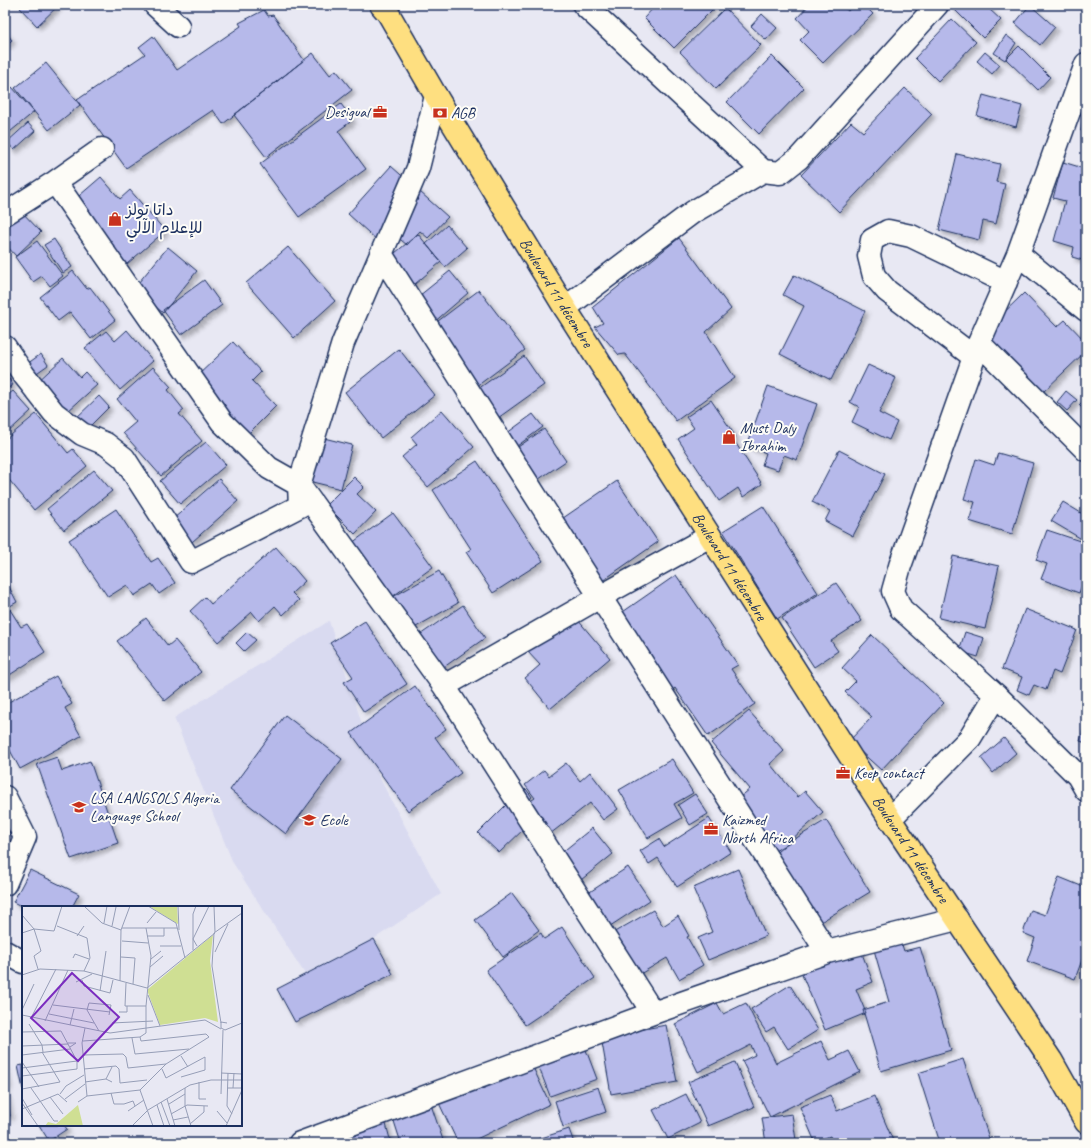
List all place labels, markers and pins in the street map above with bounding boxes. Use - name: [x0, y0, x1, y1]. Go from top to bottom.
- place label: Desigual: [325, 102, 372, 122]
- place label: AGB: [451, 103, 477, 123]
- office icon: Desigual: [372, 104, 388, 120]
- bank icon: AGB: [432, 105, 448, 121]
- place label: داتا تولز للإعلام الآلي: [124, 200, 202, 242]
- shop icon: داتا تولز للإعلام الآلي: [107, 211, 123, 227]
- place label: Must Daly Ibrahim: [740, 418, 797, 456]
- shop icon: Must Daly Ibrahim: [721, 429, 737, 445]
- place label: Keep contact: [854, 763, 926, 783]
- office icon: Keep contact: [835, 765, 851, 781]
- place label: LSA LANGSOLS Algeria Language School: [90, 788, 220, 826]
- school or university icon: LSA LANGSOLS Algeria Language School: [71, 799, 87, 815]
- place label: Ecole: [320, 810, 349, 830]
- place label: Kaizmed North Africa: [722, 810, 795, 848]
- school or university icon: Ecole: [301, 812, 317, 828]
- office icon: Kaizmed North Africa: [703, 821, 719, 837]

